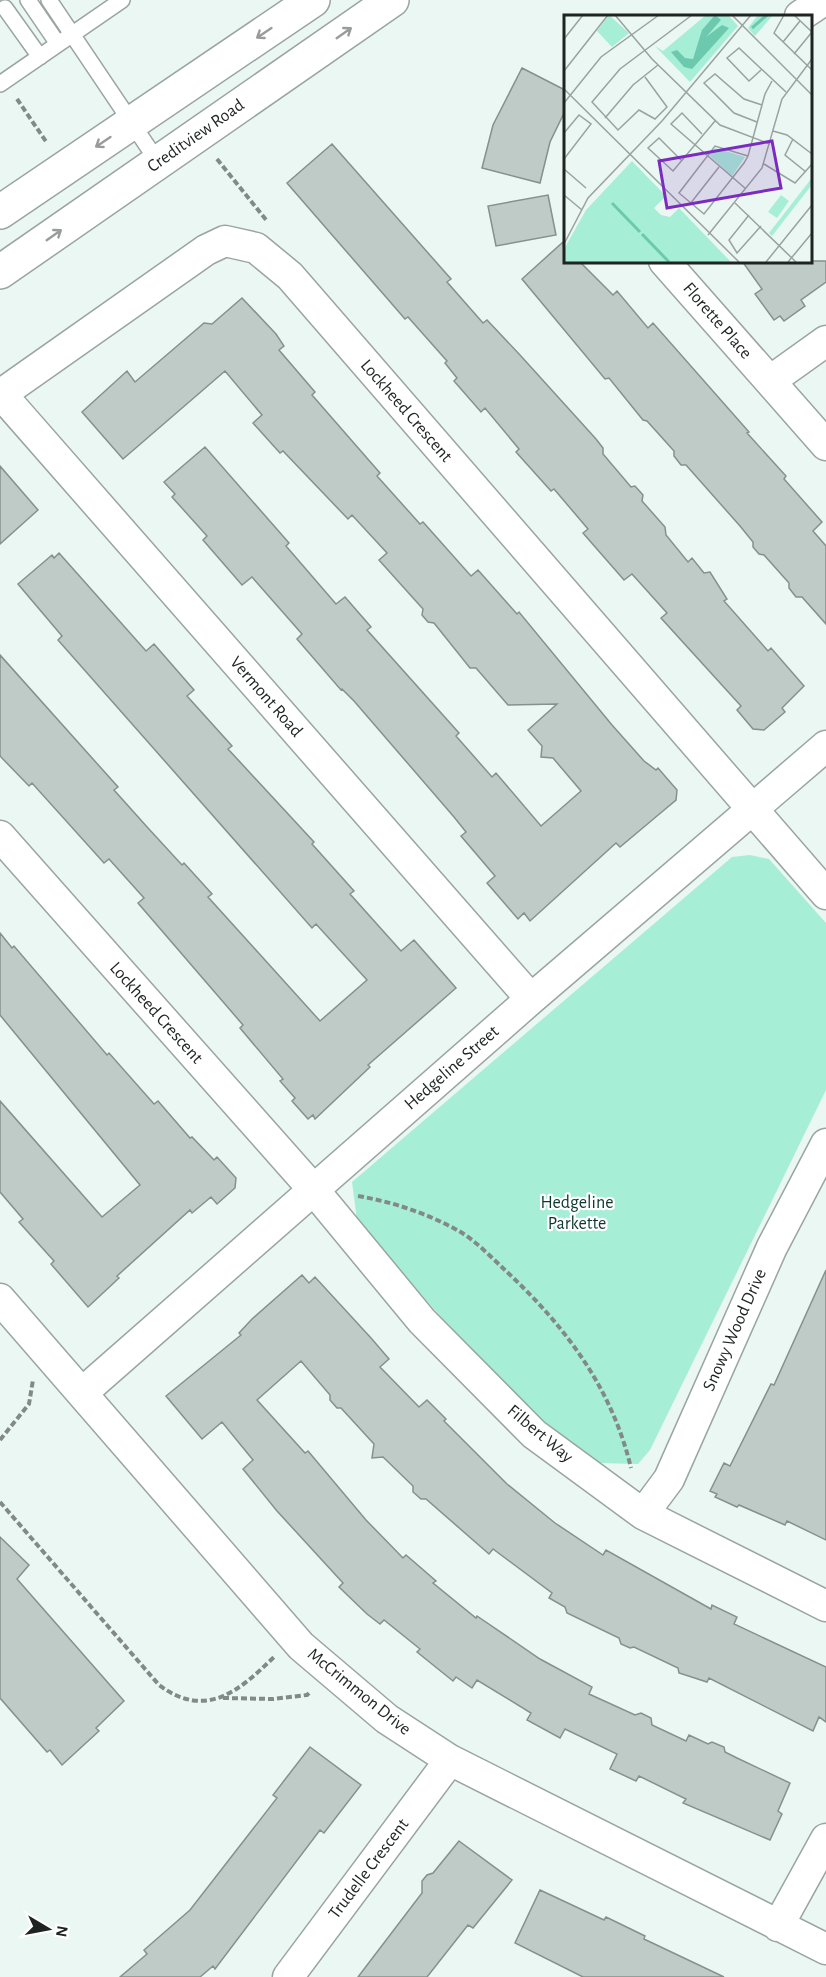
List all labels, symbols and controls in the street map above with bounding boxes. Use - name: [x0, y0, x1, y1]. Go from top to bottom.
- inset map: [564, 15, 811, 262]
- one-way arrow: [257, 27, 273, 39]
- one-way arrow: [336, 27, 352, 39]
- street label: Creditview Road: [144, 96, 248, 176]
- one-way arrow: [95, 136, 112, 148]
- one-way arrow: [45, 229, 61, 241]
- street label: Florette Place: [679, 279, 755, 363]
- street label: Lockheed Crescent: [357, 356, 455, 466]
- street label: Vermont Road: [226, 653, 306, 741]
- street label: Lockheed Crescent: [106, 959, 206, 1067]
- street label: Hedgeline Street: [401, 1022, 503, 1114]
- park label: Hedgeline Parkette: [540, 1194, 614, 1233]
- street label: Snowy Wood Drive: [700, 1266, 770, 1394]
- street label: Filbert Way: [504, 1402, 576, 1467]
- street label: McCrimmon Drive: [304, 1645, 414, 1739]
- street label: Trudelle Crescent: [326, 1815, 413, 1923]
- north arrow: [18, 1899, 78, 1959]
- text: N: [53, 1925, 71, 1938]

